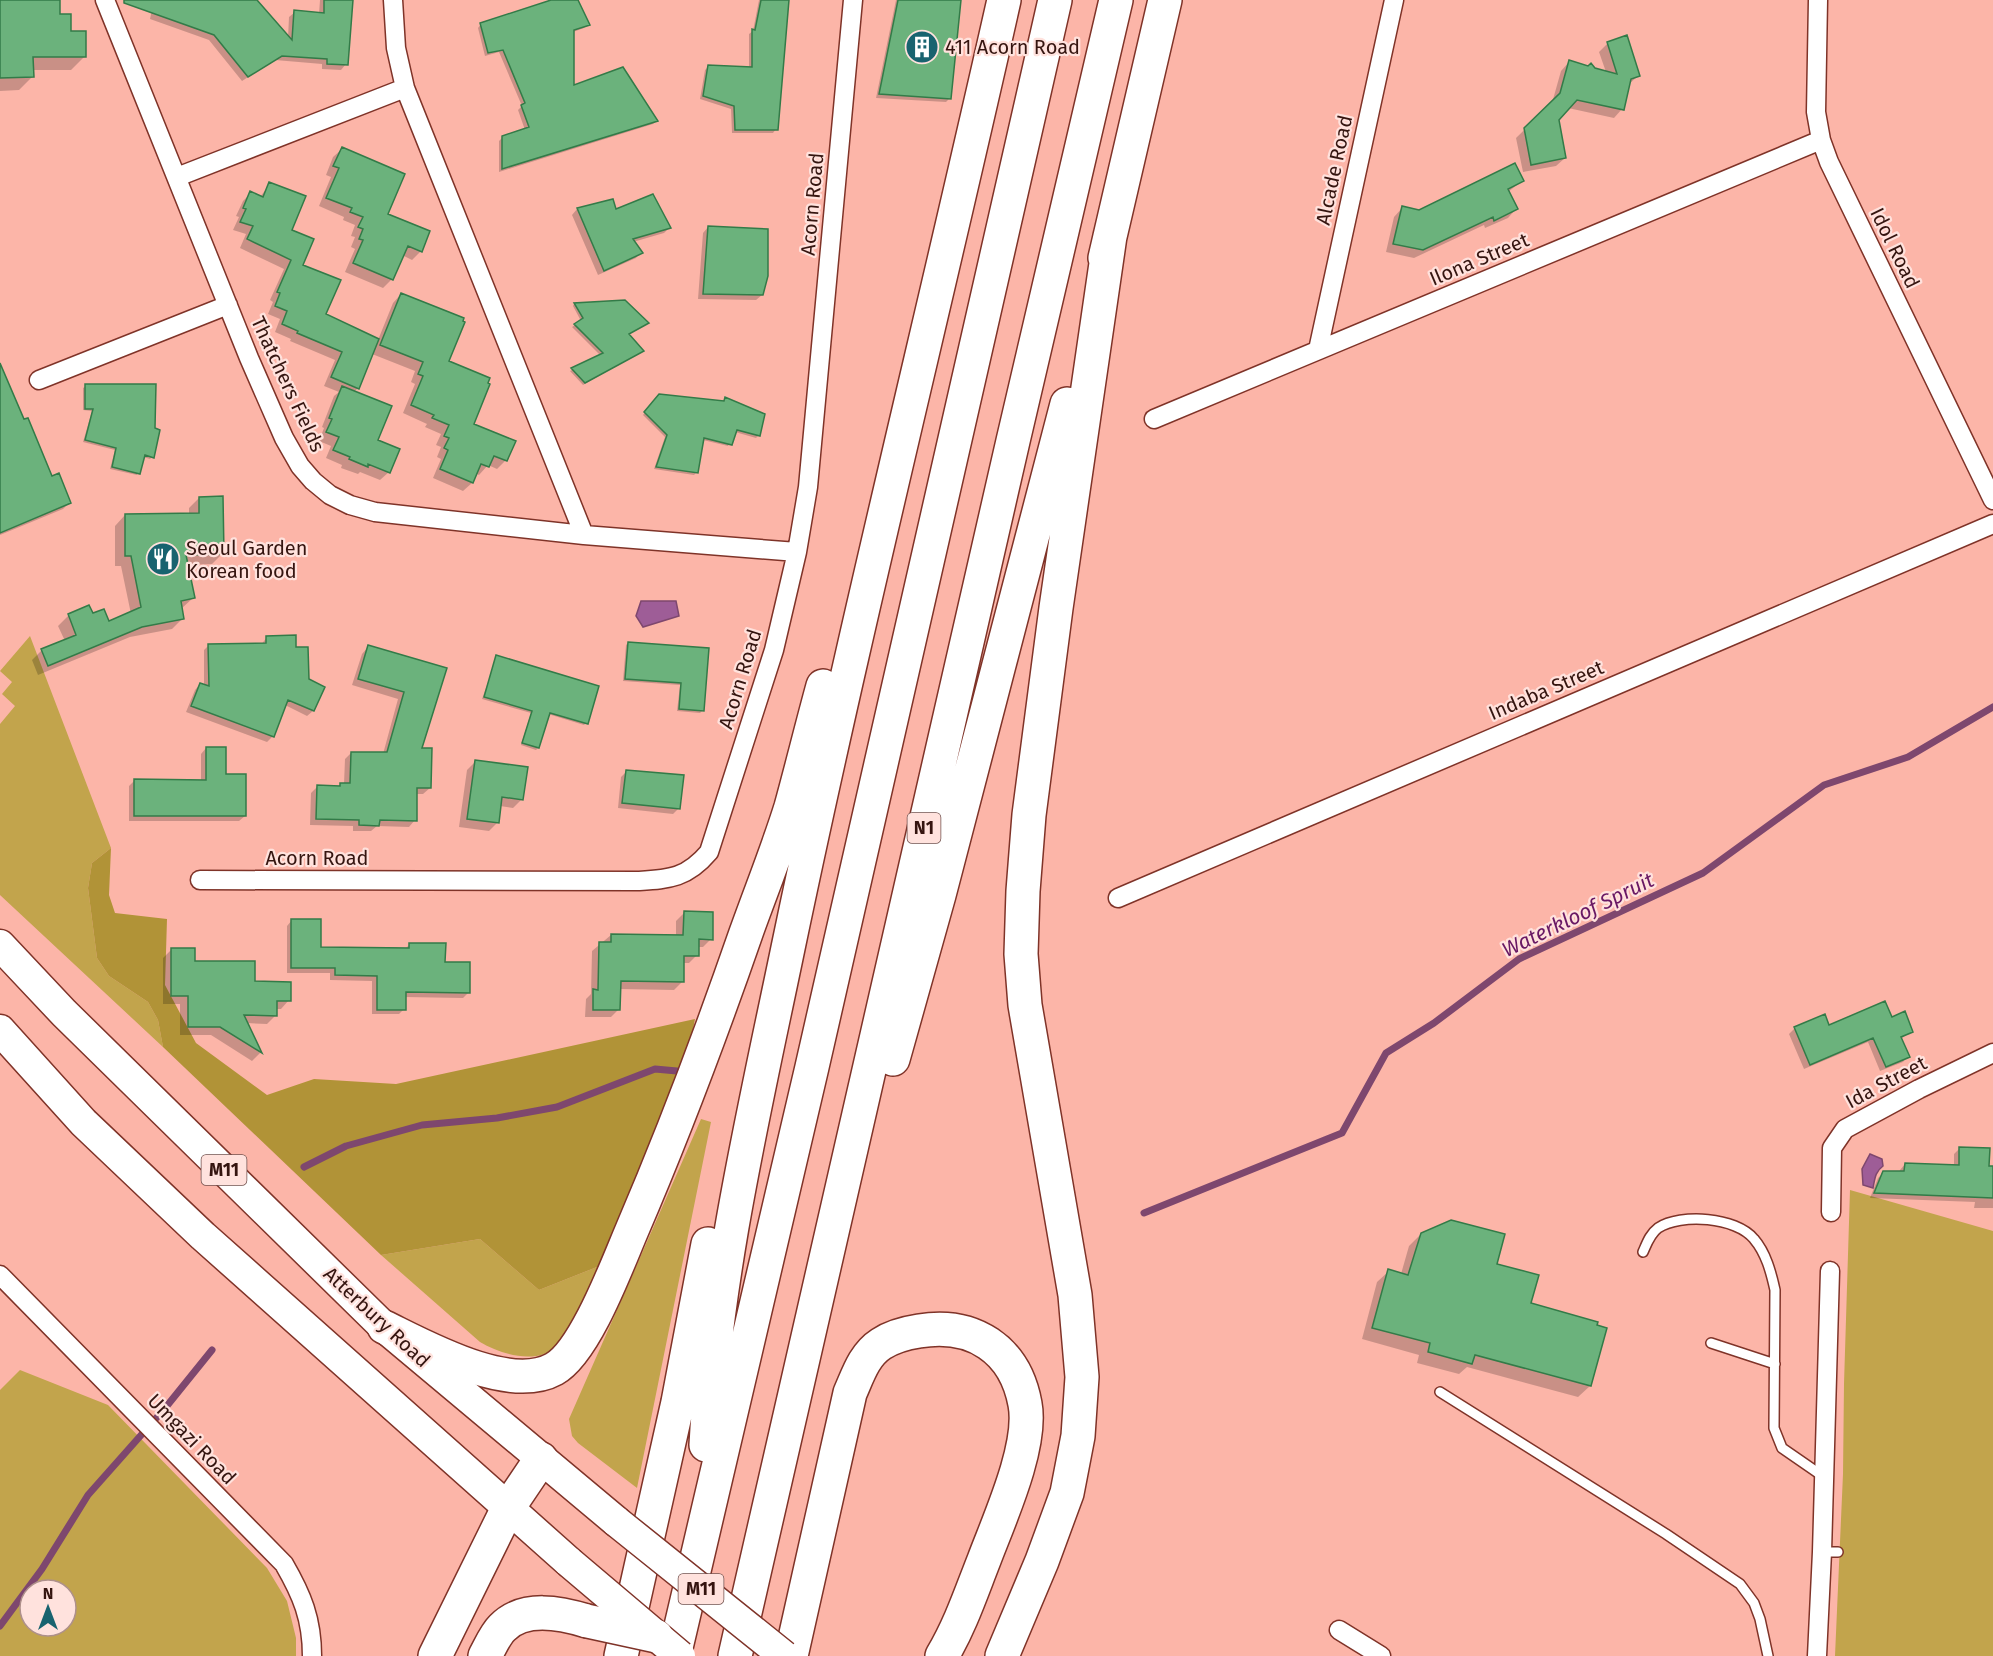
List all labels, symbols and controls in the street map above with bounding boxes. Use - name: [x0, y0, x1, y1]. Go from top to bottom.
- building icon: 411 Acorn Road: [904, 29, 940, 65]
- place label: 411 Acorn Road: [945, 35, 1080, 59]
- street label: Alcade Road: [1311, 113, 1357, 227]
- street label: Acorn Road: [796, 152, 828, 256]
- street label: Idol Road: [1865, 204, 1925, 292]
- street label: Ilona Street: [1426, 227, 1533, 291]
- street label: Thatchers Fields: [246, 312, 330, 456]
- place label: Seoul Garden Korean food: [186, 536, 307, 583]
- restaurant icon: Seoul Garden Korean food: [145, 541, 181, 577]
- street label: Acorn Road: [713, 626, 767, 732]
- street label: Indaba Street: [1485, 655, 1608, 725]
- road number: N1: [908, 813, 940, 843]
- street label: Acorn Road: [265, 846, 369, 870]
- water label: Waterkloof Spruit: [1498, 867, 1659, 963]
- street label: Ida Street: [1841, 1050, 1931, 1113]
- road number: M11: [202, 1155, 246, 1185]
- street label: Atterbury Road: [319, 1262, 435, 1372]
- street label: Umgazi Road: [143, 1389, 241, 1489]
- road number: M11: [678, 1574, 724, 1604]
- north arrow: [18, 1578, 78, 1638]
- text: N: [43, 1584, 53, 1603]

